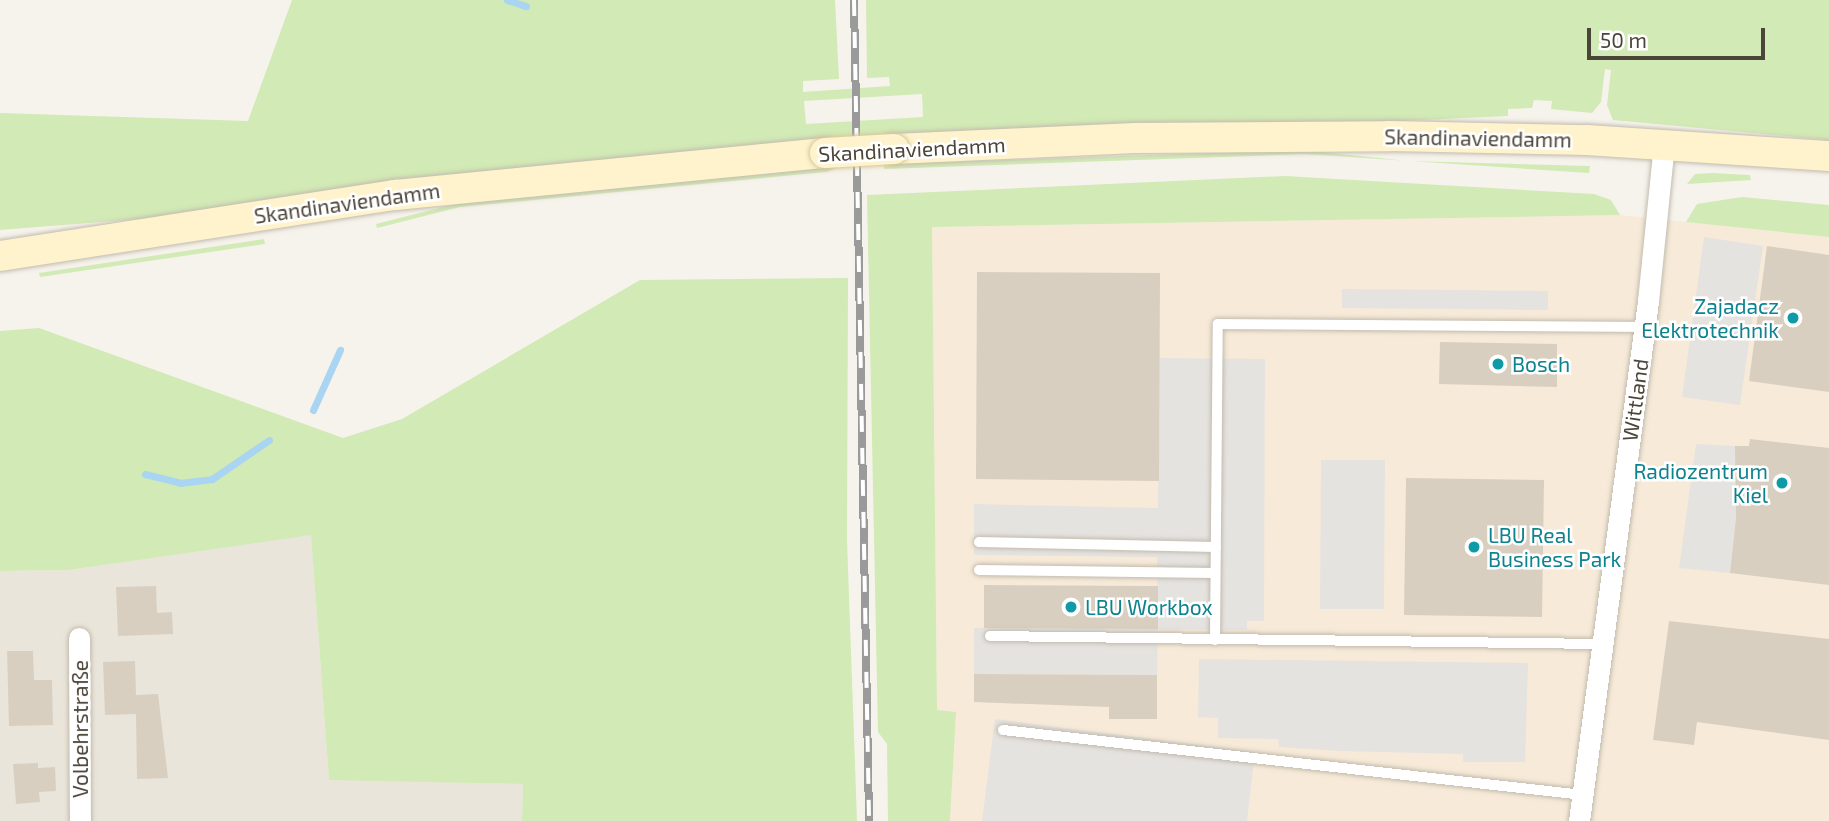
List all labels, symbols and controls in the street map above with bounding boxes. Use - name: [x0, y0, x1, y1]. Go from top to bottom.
- scale bar: [1591, 14, 1770, 58]
- text: 50 m: [1600, 27, 1647, 52]
- street label: Skandinaviendamm: [1384, 124, 1572, 152]
- street label: Skandinaviendamm: [818, 132, 1006, 166]
- street label: Skandinaviendamm: [252, 177, 442, 229]
- place label: Zajadacz Elektrotechnik: [1641, 293, 1779, 343]
- marker: Zajadacz Elektrotechnik: [1785, 310, 1801, 326]
- place label: Bosch: [1512, 351, 1570, 377]
- marker: Bosch: [1490, 356, 1506, 372]
- street label: Wittland: [1617, 357, 1653, 443]
- place label: Radiozentrum Kiel: [1633, 458, 1768, 508]
- marker: Radiozentrum Kiel: [1774, 475, 1790, 491]
- place label: LBU Real Business Park: [1488, 522, 1621, 572]
- marker: LBU Real Business Park: [1466, 539, 1482, 555]
- place label: LBU Workbox: [1085, 594, 1213, 620]
- marker: LBU Workbox: [1063, 599, 1079, 615]
- street label: Volbehrstraße: [67, 660, 93, 798]

